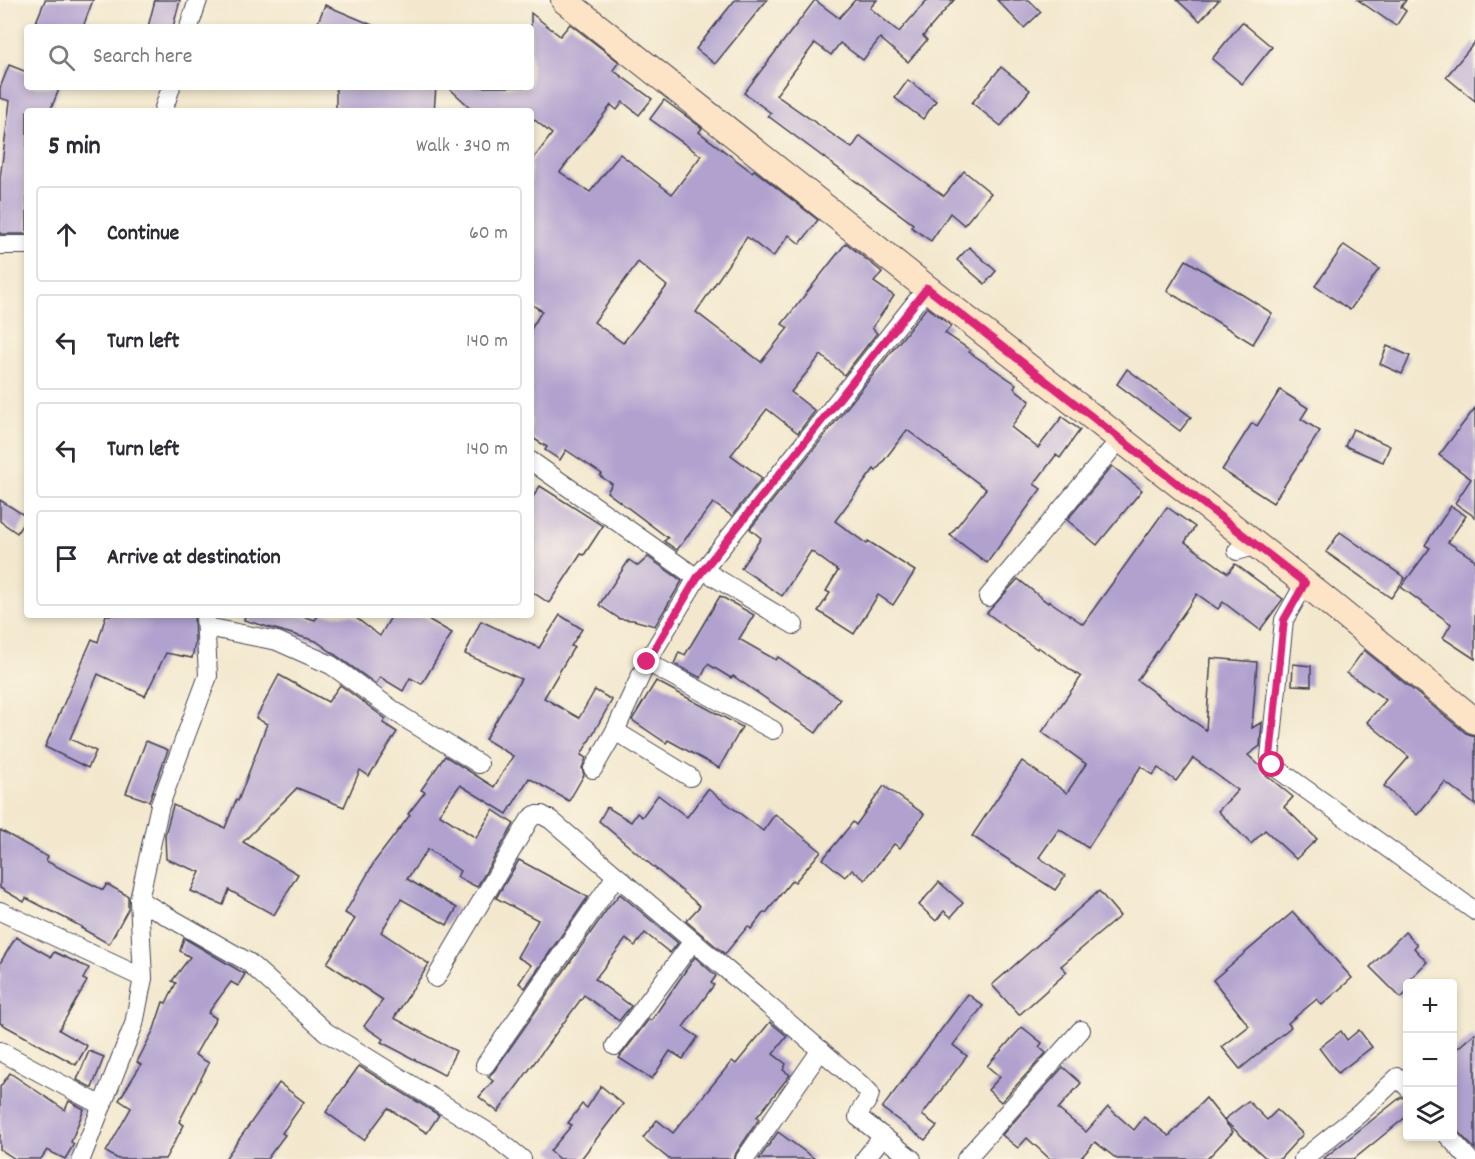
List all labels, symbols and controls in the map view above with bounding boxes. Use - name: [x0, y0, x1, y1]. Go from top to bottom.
- search box: [24, 24, 534, 90]
- icon: search: [45, 41, 78, 74]
- text: Search here: [93, 42, 192, 73]
- text: 5 min: [48, 129, 101, 166]
- text: Walk · 340 m: [416, 133, 510, 161]
- icon: ahead: [50, 218, 83, 251]
- text: Continue: [107, 219, 179, 250]
- text: 60 m: [469, 220, 508, 248]
- icon: left: [50, 326, 83, 359]
- text: Turn left: [107, 327, 179, 358]
- text: 140 m: [466, 328, 508, 356]
- icon: left: [50, 434, 83, 467]
- text: Turn left: [107, 435, 179, 466]
- text: 140 m: [466, 436, 508, 464]
- icon: arrive: [50, 542, 83, 575]
- text: Arrive at destination: [107, 543, 281, 574]
- route end: [633, 648, 659, 674]
- route start: [1258, 751, 1284, 777]
- map controls: [1403, 979, 1457, 1141]
- button: +: [1403, 979, 1457, 1033]
- button: −: [1403, 1033, 1457, 1087]
- button: layers: [1403, 1087, 1457, 1141]

